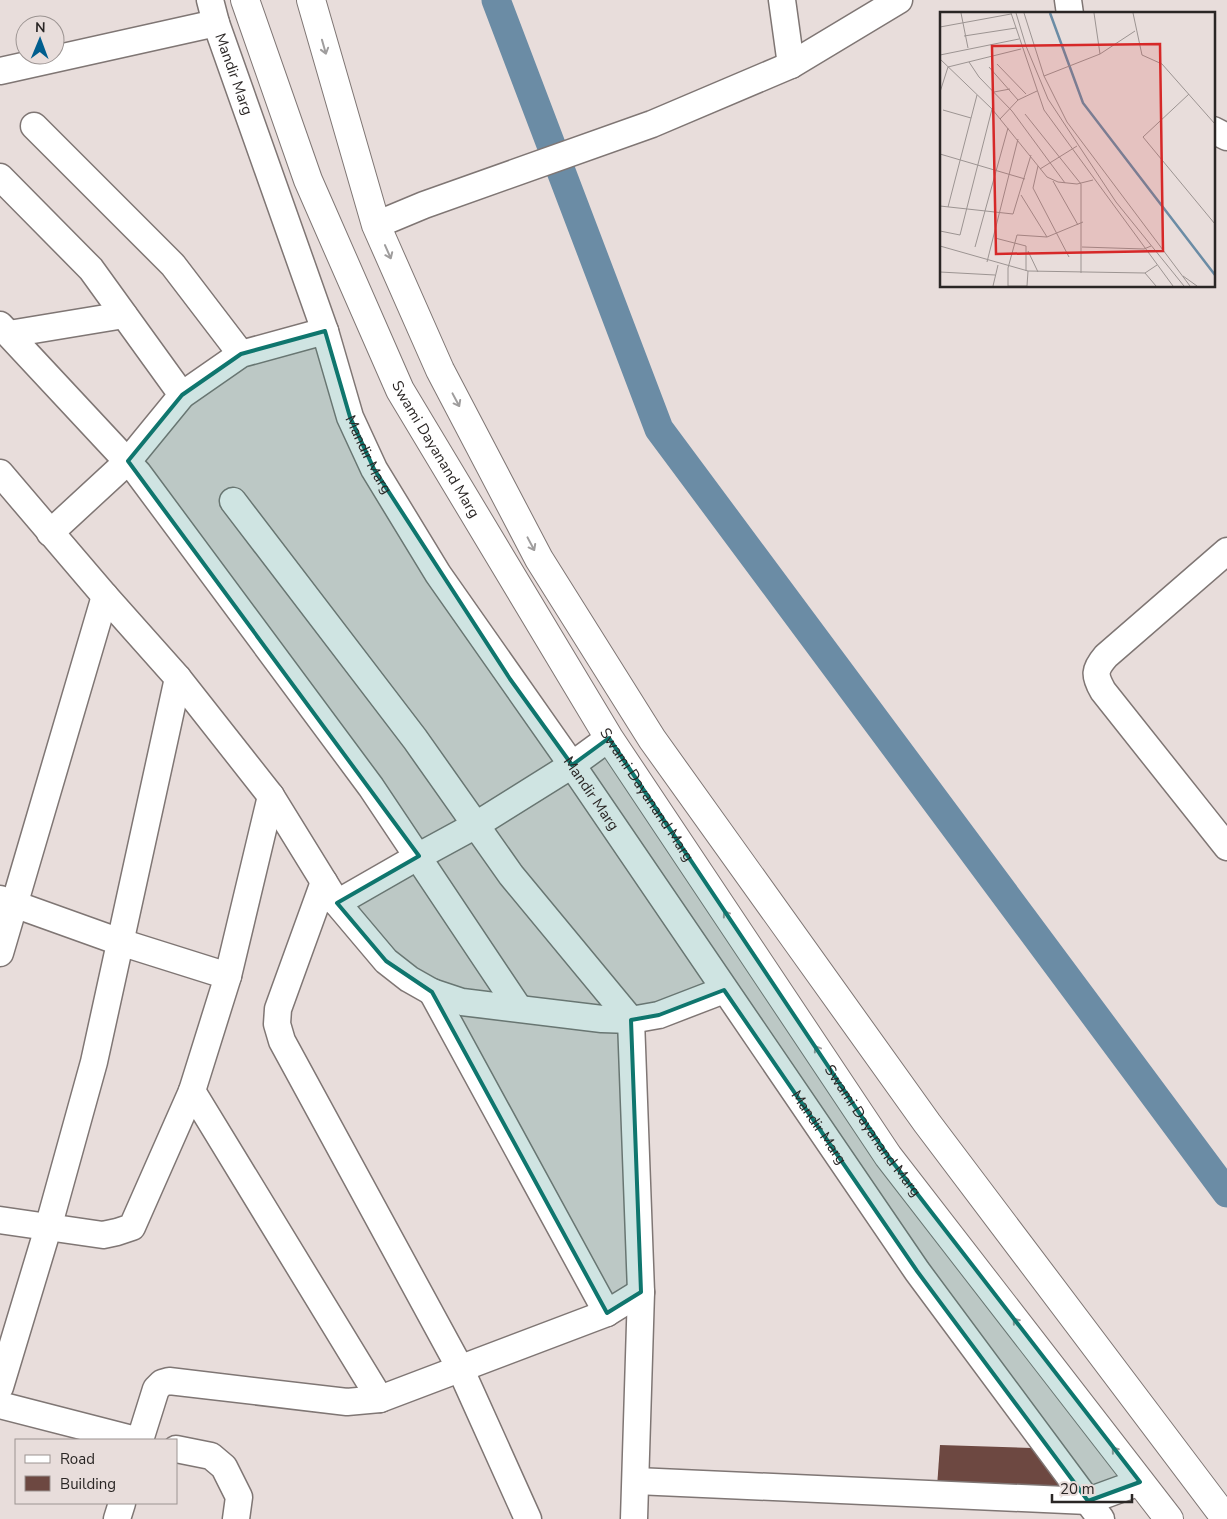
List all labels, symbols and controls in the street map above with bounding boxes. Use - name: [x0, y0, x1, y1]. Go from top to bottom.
- inset map: [940, 12, 1214, 288]
- north arrow: [15, 15, 65, 65]
- text: N: [35, 18, 46, 37]
- street label: Mandir Marg: [210, 30, 258, 118]
- one-way arrow: [320, 38, 330, 54]
- one-way arrow: [384, 244, 394, 259]
- street label: Swami Dayanand Marg: [387, 377, 484, 522]
- one-way arrow: [451, 392, 461, 406]
- street label: Mandir Marg: [341, 412, 397, 498]
- one-way arrow: [526, 536, 536, 551]
- street label: Swami Dayanand Marg: [595, 724, 699, 865]
- street label: Mandir Marg: [559, 752, 624, 834]
- one-way arrow: [723, 910, 734, 924]
- one-way arrow: [813, 1045, 824, 1059]
- street label: Swami Dayanand Marg: [820, 1061, 926, 1201]
- street label: Mandir Marg: [787, 1086, 851, 1168]
- one-way arrow: [1013, 1317, 1023, 1331]
- legend: [15, 1439, 178, 1504]
- one-way arrow: [1112, 1447, 1123, 1460]
- text: Road: [60, 1449, 95, 1469]
- scale bar: [1052, 1472, 1132, 1504]
- text: Building: [60, 1474, 116, 1494]
- text: 20 m: [1060, 1479, 1095, 1499]

